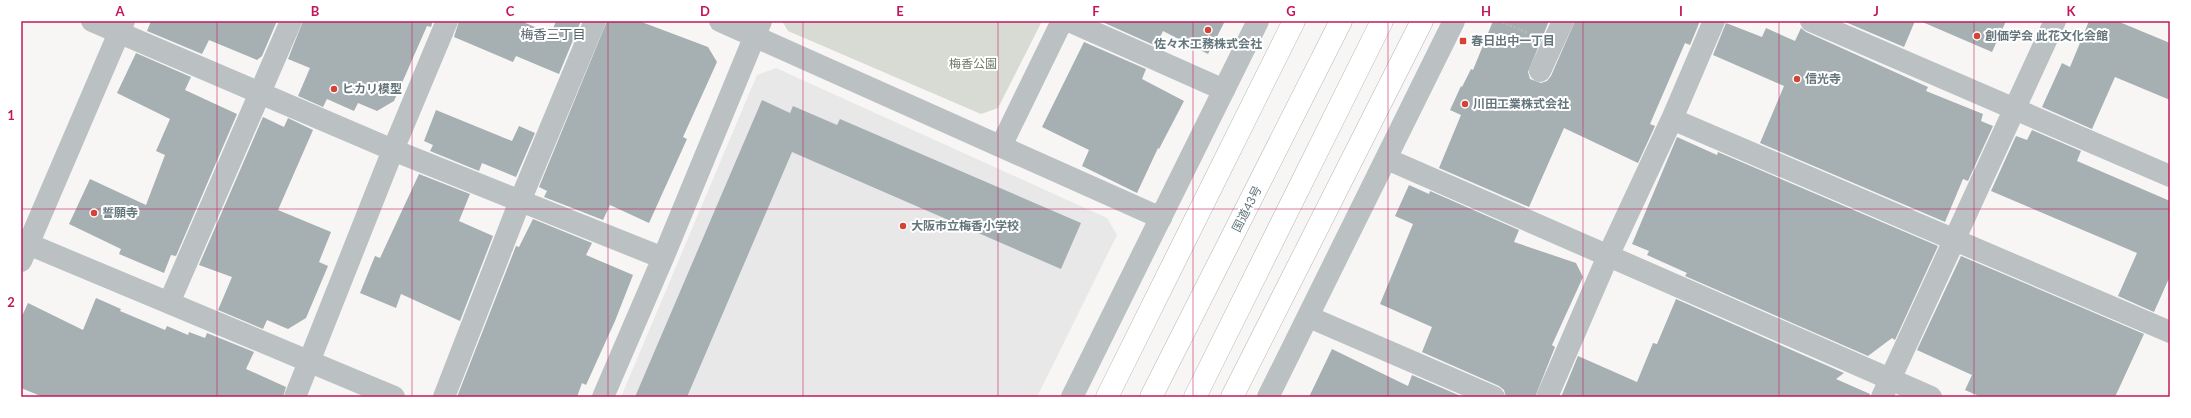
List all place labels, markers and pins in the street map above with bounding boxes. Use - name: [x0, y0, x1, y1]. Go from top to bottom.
- marker: 佐々木工務株式会社: [1203, 25, 1213, 35]
- place label: 創価学会 此花文化会館: [1985, 28, 2108, 43]
- marker: 創価学会 此花文化会館: [1972, 31, 1982, 41]
- place label: 春日出中一丁目: [1471, 33, 1555, 48]
- place label: 佐々木工務株式会社: [1154, 36, 1262, 51]
- marker: 春日出中一丁目: [1458, 36, 1468, 46]
- place label: 信光寺: [1805, 71, 1841, 86]
- marker: 信光寺: [1792, 74, 1802, 84]
- place label: ヒカリ模型: [342, 81, 402, 96]
- marker: ヒカリ模型: [329, 84, 339, 94]
- place label: 川田工業株式会社: [1473, 96, 1569, 111]
- marker: 川田工業株式会社: [1460, 99, 1470, 109]
- place label: 誓願寺: [102, 205, 138, 220]
- marker: 誓願寺: [89, 208, 99, 218]
- place label: 大阪市立梅香小学校: [911, 218, 1019, 233]
- marker: 大阪市立梅香小学校: [898, 221, 908, 231]

